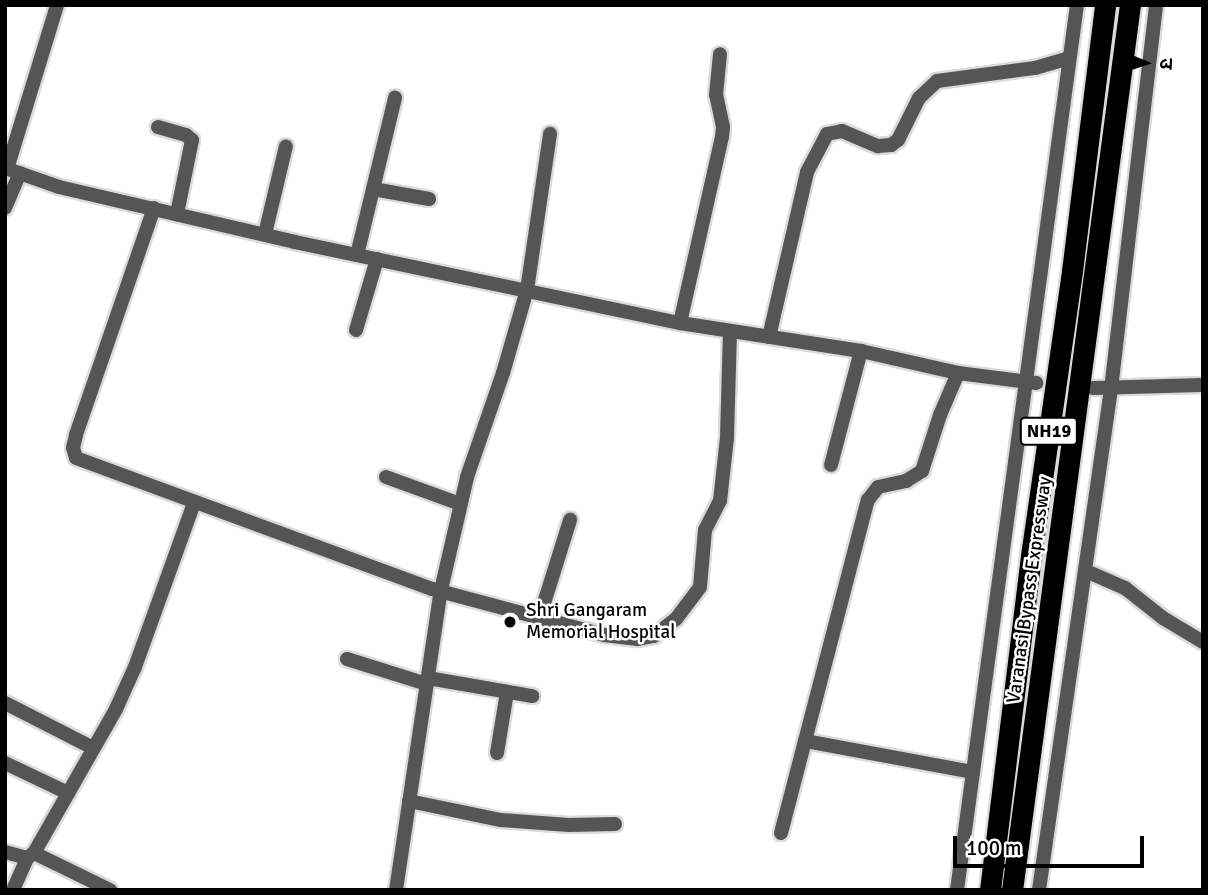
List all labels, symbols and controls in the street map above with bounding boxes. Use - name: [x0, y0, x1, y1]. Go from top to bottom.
- north arrow: [1110, 28, 1180, 98]
- text: उ: [1154, 58, 1178, 70]
- road number: NH19: [1019, 416, 1079, 446]
- street label: Varanasi Bypass Expressway: [1003, 475, 1057, 705]
- place label: Shri Gangaram Memorial Hospital: [526, 600, 676, 644]
- marker: Shri Gangaram Memorial Hospital: [500, 612, 520, 632]
- scale bar: [956, 822, 1147, 866]
- text: 100 m: [966, 835, 1021, 861]

